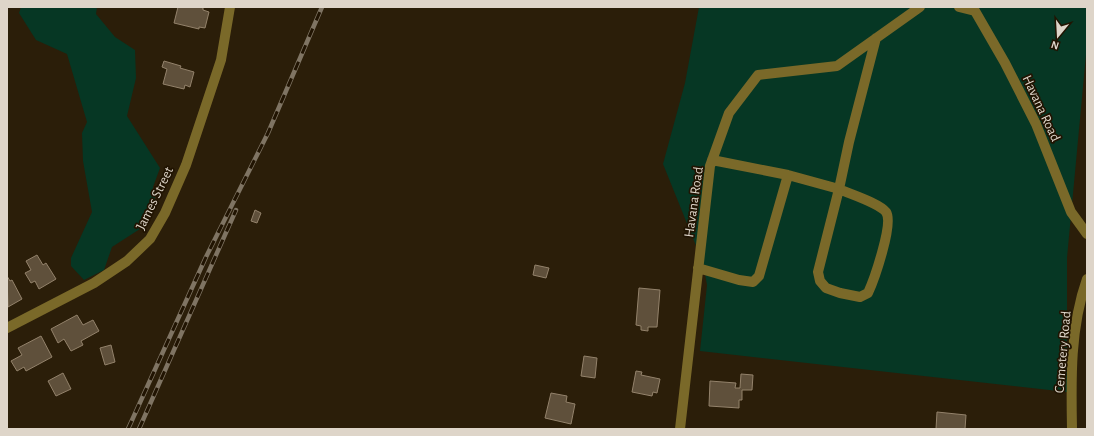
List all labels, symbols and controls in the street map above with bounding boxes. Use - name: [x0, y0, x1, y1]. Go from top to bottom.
- north arrow: [1038, 16, 1078, 56]
- text: N: [1050, 39, 1060, 51]
- street label: Havana Road: [1020, 73, 1063, 144]
- street label: James Street: [134, 164, 176, 232]
- street label: Havana Road: [682, 166, 706, 238]
- street label: Cemetery Road: [1052, 310, 1074, 394]

